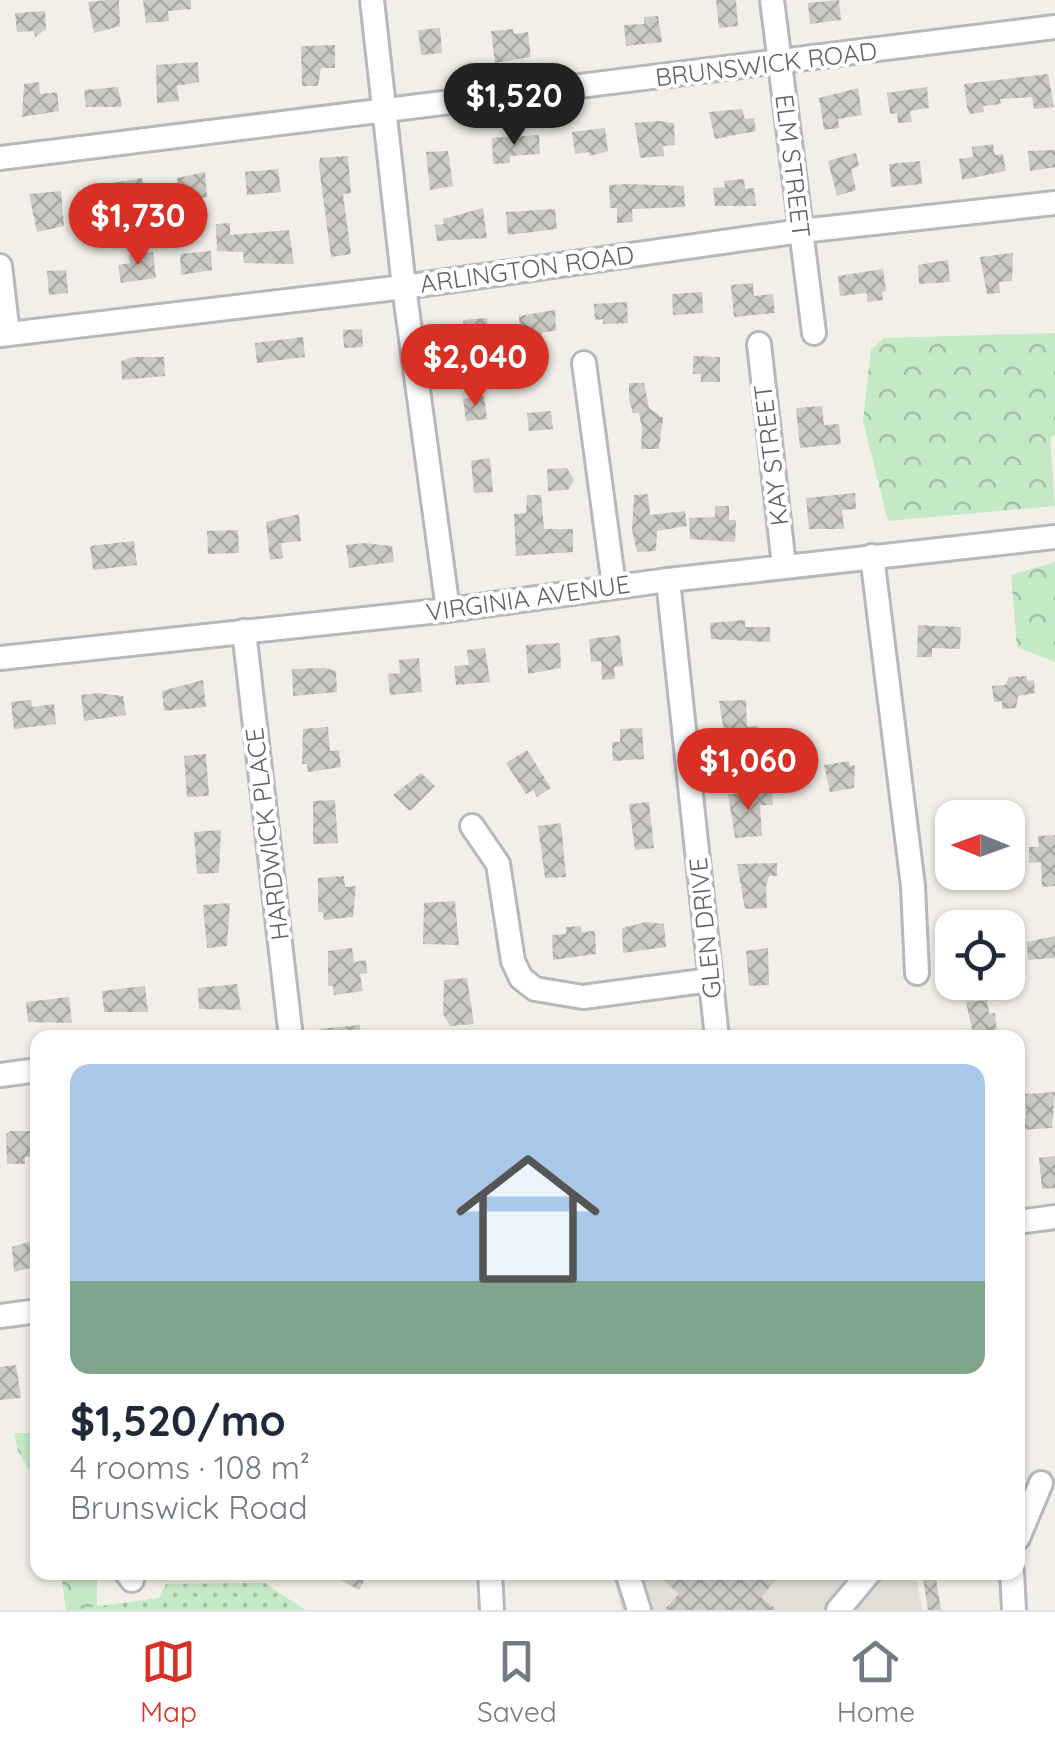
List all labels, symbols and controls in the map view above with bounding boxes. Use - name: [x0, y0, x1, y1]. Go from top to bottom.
- street label: BRUNSWICK ROAD: [653, 35, 879, 92]
- pin: $1,520: [433, 63, 595, 148]
- text: $1,520: [466, 75, 562, 115]
- street label: ELM STREET: [769, 92, 818, 239]
- pin: $1,730: [57, 183, 219, 268]
- text: $1,730: [91, 195, 185, 235]
- street label: ARLINGTON ROAD: [418, 238, 636, 299]
- pin: $2,040: [394, 324, 556, 409]
- text: $2,040: [423, 336, 527, 376]
- street label: KAY STREET: [746, 383, 795, 528]
- street label: VIRGINIA AVENUE: [424, 568, 632, 627]
- street label: HARDWICK PLACE: [238, 726, 295, 942]
- pin: $1,060: [667, 728, 829, 813]
- text: $1,060: [699, 740, 797, 780]
- north arrow: [935, 800, 1025, 890]
- map controls: [935, 800, 1025, 1000]
- street label: GLEN DRIVE: [682, 856, 727, 1000]
- button: locate: [935, 910, 1025, 1000]
- icon: home: [438, 1129, 618, 1309]
- text: $1,520/mo: [70, 1394, 286, 1447]
- text: 4 rooms · 108 m²: [70, 1447, 310, 1487]
- text: Brunswick Road: [70, 1487, 308, 1527]
- tab: Map: [140, 1634, 197, 1729]
- tab: Saved: [477, 1634, 557, 1729]
- tab: Home: [837, 1634, 915, 1729]

